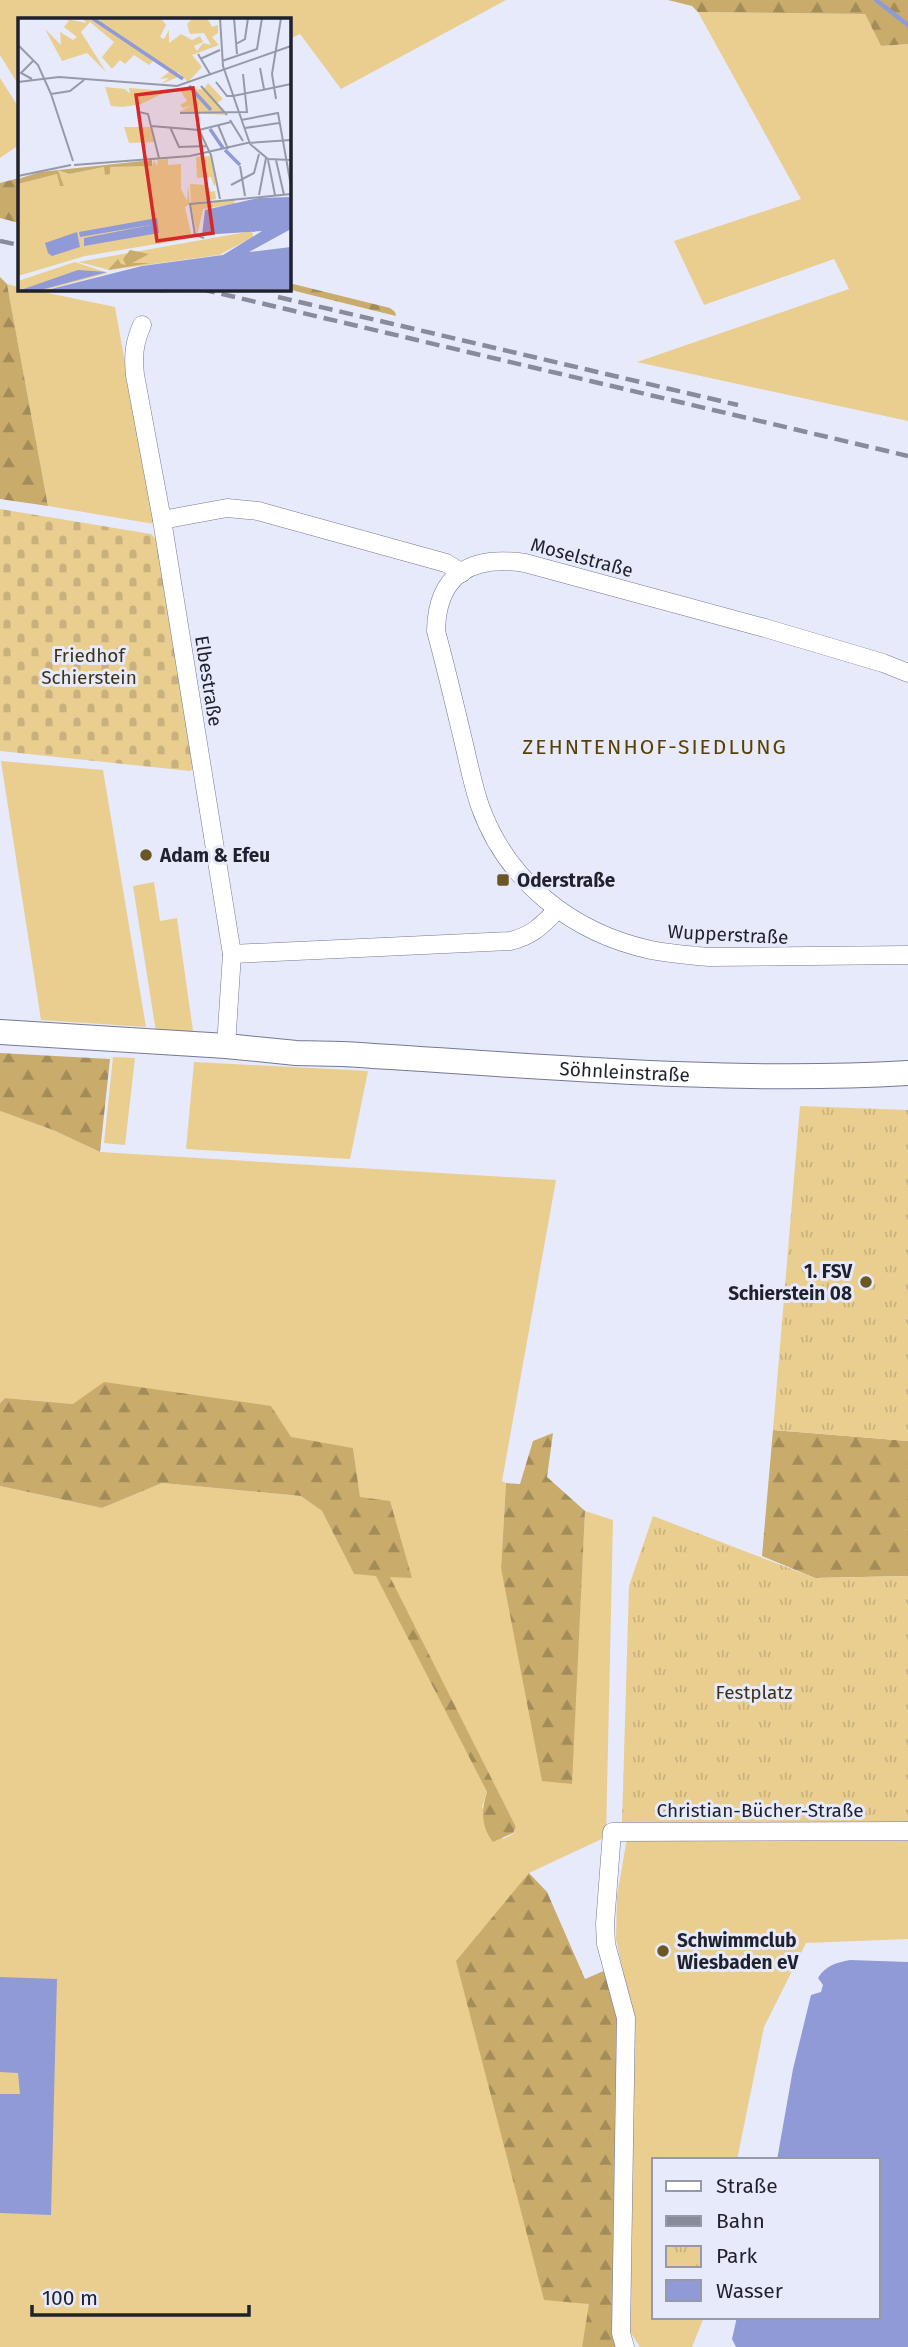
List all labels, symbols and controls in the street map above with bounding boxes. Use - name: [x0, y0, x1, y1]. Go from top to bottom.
- inset map: [18, 18, 290, 290]
- street label: Moselstraße: [528, 533, 636, 582]
- street label: Elbestraße: [190, 634, 227, 728]
- park label: Friedhof Schierstein: [41, 644, 137, 689]
- district label: ZEHNTENHOF-SIEDLUNG: [522, 734, 788, 760]
- place label: Adam & Efeu: [159, 844, 270, 867]
- marker: Adam & Efeu: [138, 847, 154, 863]
- place label: Oderstraße: [517, 869, 615, 892]
- marker: Oderstraße: [495, 872, 511, 888]
- street label: Wupperstraße: [667, 920, 789, 949]
- street label: Söhnleinstraße: [559, 1057, 690, 1087]
- place label: 1. FSV Schierstein 08: [728, 1260, 853, 1305]
- marker: 1. FSV Schierstein 08: [858, 1274, 874, 1290]
- park label: Festplatz: [715, 1681, 793, 1704]
- street label: Christian-Bücher-Straße: [656, 1799, 864, 1822]
- place label: Schwimmclub Wiesbaden eV: [677, 1929, 800, 1974]
- marker: Schwimmclub Wiesbaden eV: [655, 1943, 671, 1959]
- legend: [652, 2158, 880, 2319]
- text: Straße: [716, 2173, 778, 2199]
- text: Bahn: [716, 2208, 765, 2234]
- text: Park: [716, 2243, 758, 2269]
- scale bar: [32, 2274, 248, 2318]
- text: Wasser: [716, 2278, 783, 2304]
- text: 100 m: [42, 2285, 98, 2311]

